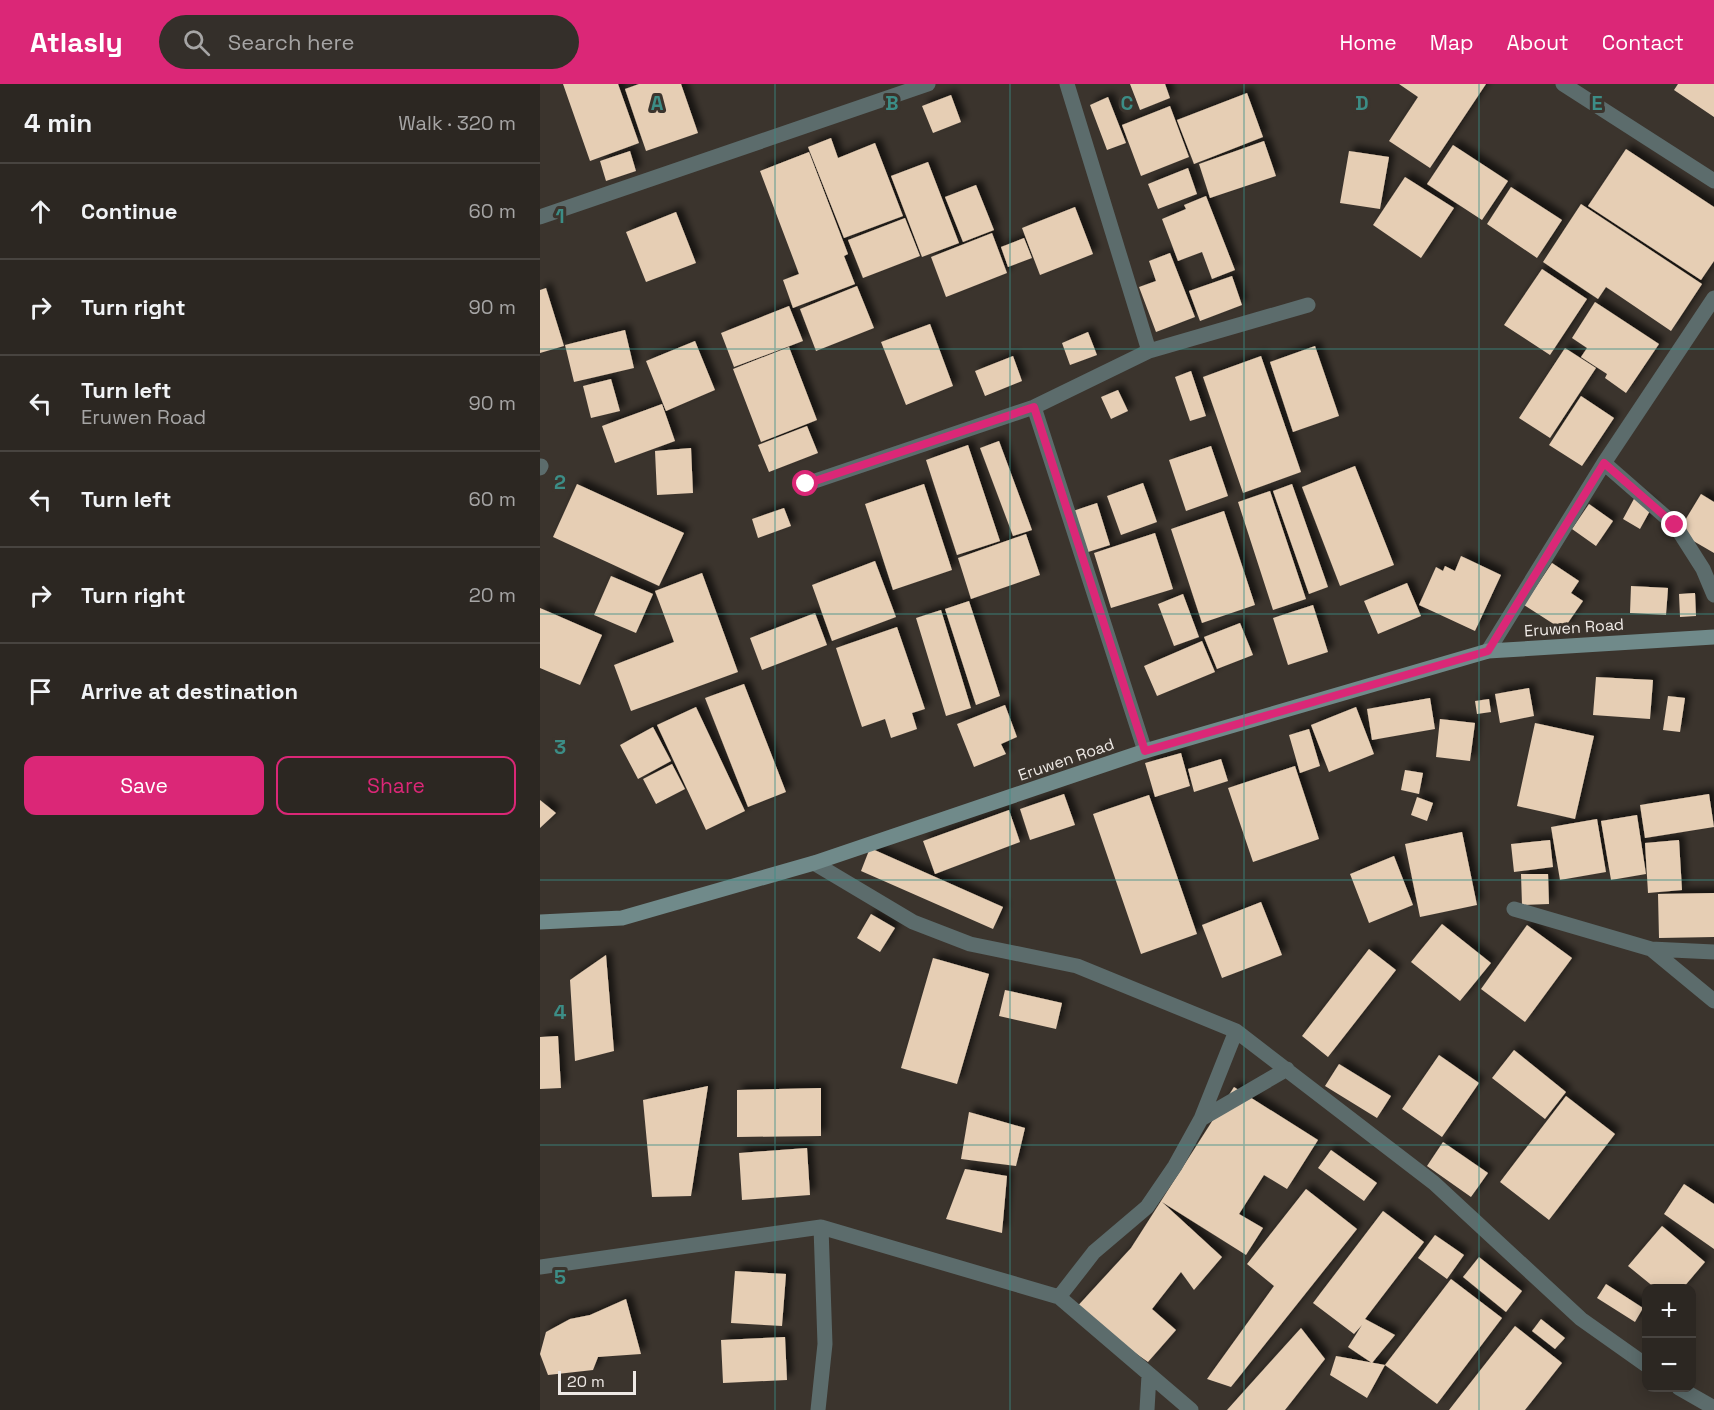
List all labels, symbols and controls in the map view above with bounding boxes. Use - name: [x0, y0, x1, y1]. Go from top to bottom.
- search box: [159, 15, 579, 69]
- text: Atlasly: [30, 24, 123, 60]
- icon: search: [180, 26, 213, 59]
- text: Search here: [228, 28, 354, 56]
- text: Home: [1339, 29, 1397, 56]
- text: Map: [1430, 29, 1474, 56]
- text: About: [1507, 29, 1569, 56]
- text: Contact: [1602, 29, 1684, 56]
- text: A: [651, 90, 664, 116]
- text: B: [885, 90, 899, 116]
- text: C: [1121, 90, 1134, 116]
- text: D: [1355, 90, 1369, 116]
- text: E: [1591, 90, 1603, 116]
- text: 4 min: [24, 106, 92, 140]
- text: Walk · 320 m: [398, 110, 516, 136]
- icon: ahead: [24, 195, 57, 228]
- text: Continue: [81, 197, 177, 225]
- text: 60 m: [469, 198, 516, 224]
- text: 1: [555, 203, 565, 229]
- icon: right: [24, 291, 57, 324]
- text: Turn right: [81, 293, 186, 321]
- text: 90 m: [469, 294, 516, 320]
- text: Turn left: [81, 376, 171, 404]
- icon: left: [24, 387, 57, 420]
- text: 90 m: [469, 390, 516, 416]
- text: Eruwen Road: [81, 404, 206, 430]
- text: 2: [554, 469, 566, 495]
- route start: [792, 470, 818, 496]
- icon: left: [24, 483, 57, 516]
- text: Turn left: [81, 485, 171, 513]
- text: 60 m: [469, 486, 516, 512]
- route end: [1661, 511, 1687, 537]
- icon: right: [24, 579, 57, 612]
- text: Turn right: [81, 581, 186, 609]
- text: 20 m: [469, 582, 516, 608]
- street label: Eruwen Road: [1523, 614, 1625, 641]
- icon: arrive: [24, 675, 57, 708]
- text: Arrive at destination: [81, 677, 298, 705]
- street label: Eruwen Road: [1015, 733, 1117, 786]
- text: 3: [554, 734, 566, 760]
- button: Save: [24, 756, 264, 815]
- button: Share: [276, 756, 516, 815]
- text: 4: [554, 999, 567, 1025]
- text: 5: [554, 1264, 566, 1290]
- map controls: [1642, 1284, 1696, 1392]
- button: +: [1642, 1284, 1696, 1338]
- button: −: [1642, 1338, 1696, 1392]
- scale bar: [558, 1368, 636, 1396]
- text: 20 m: [567, 1371, 605, 1392]

